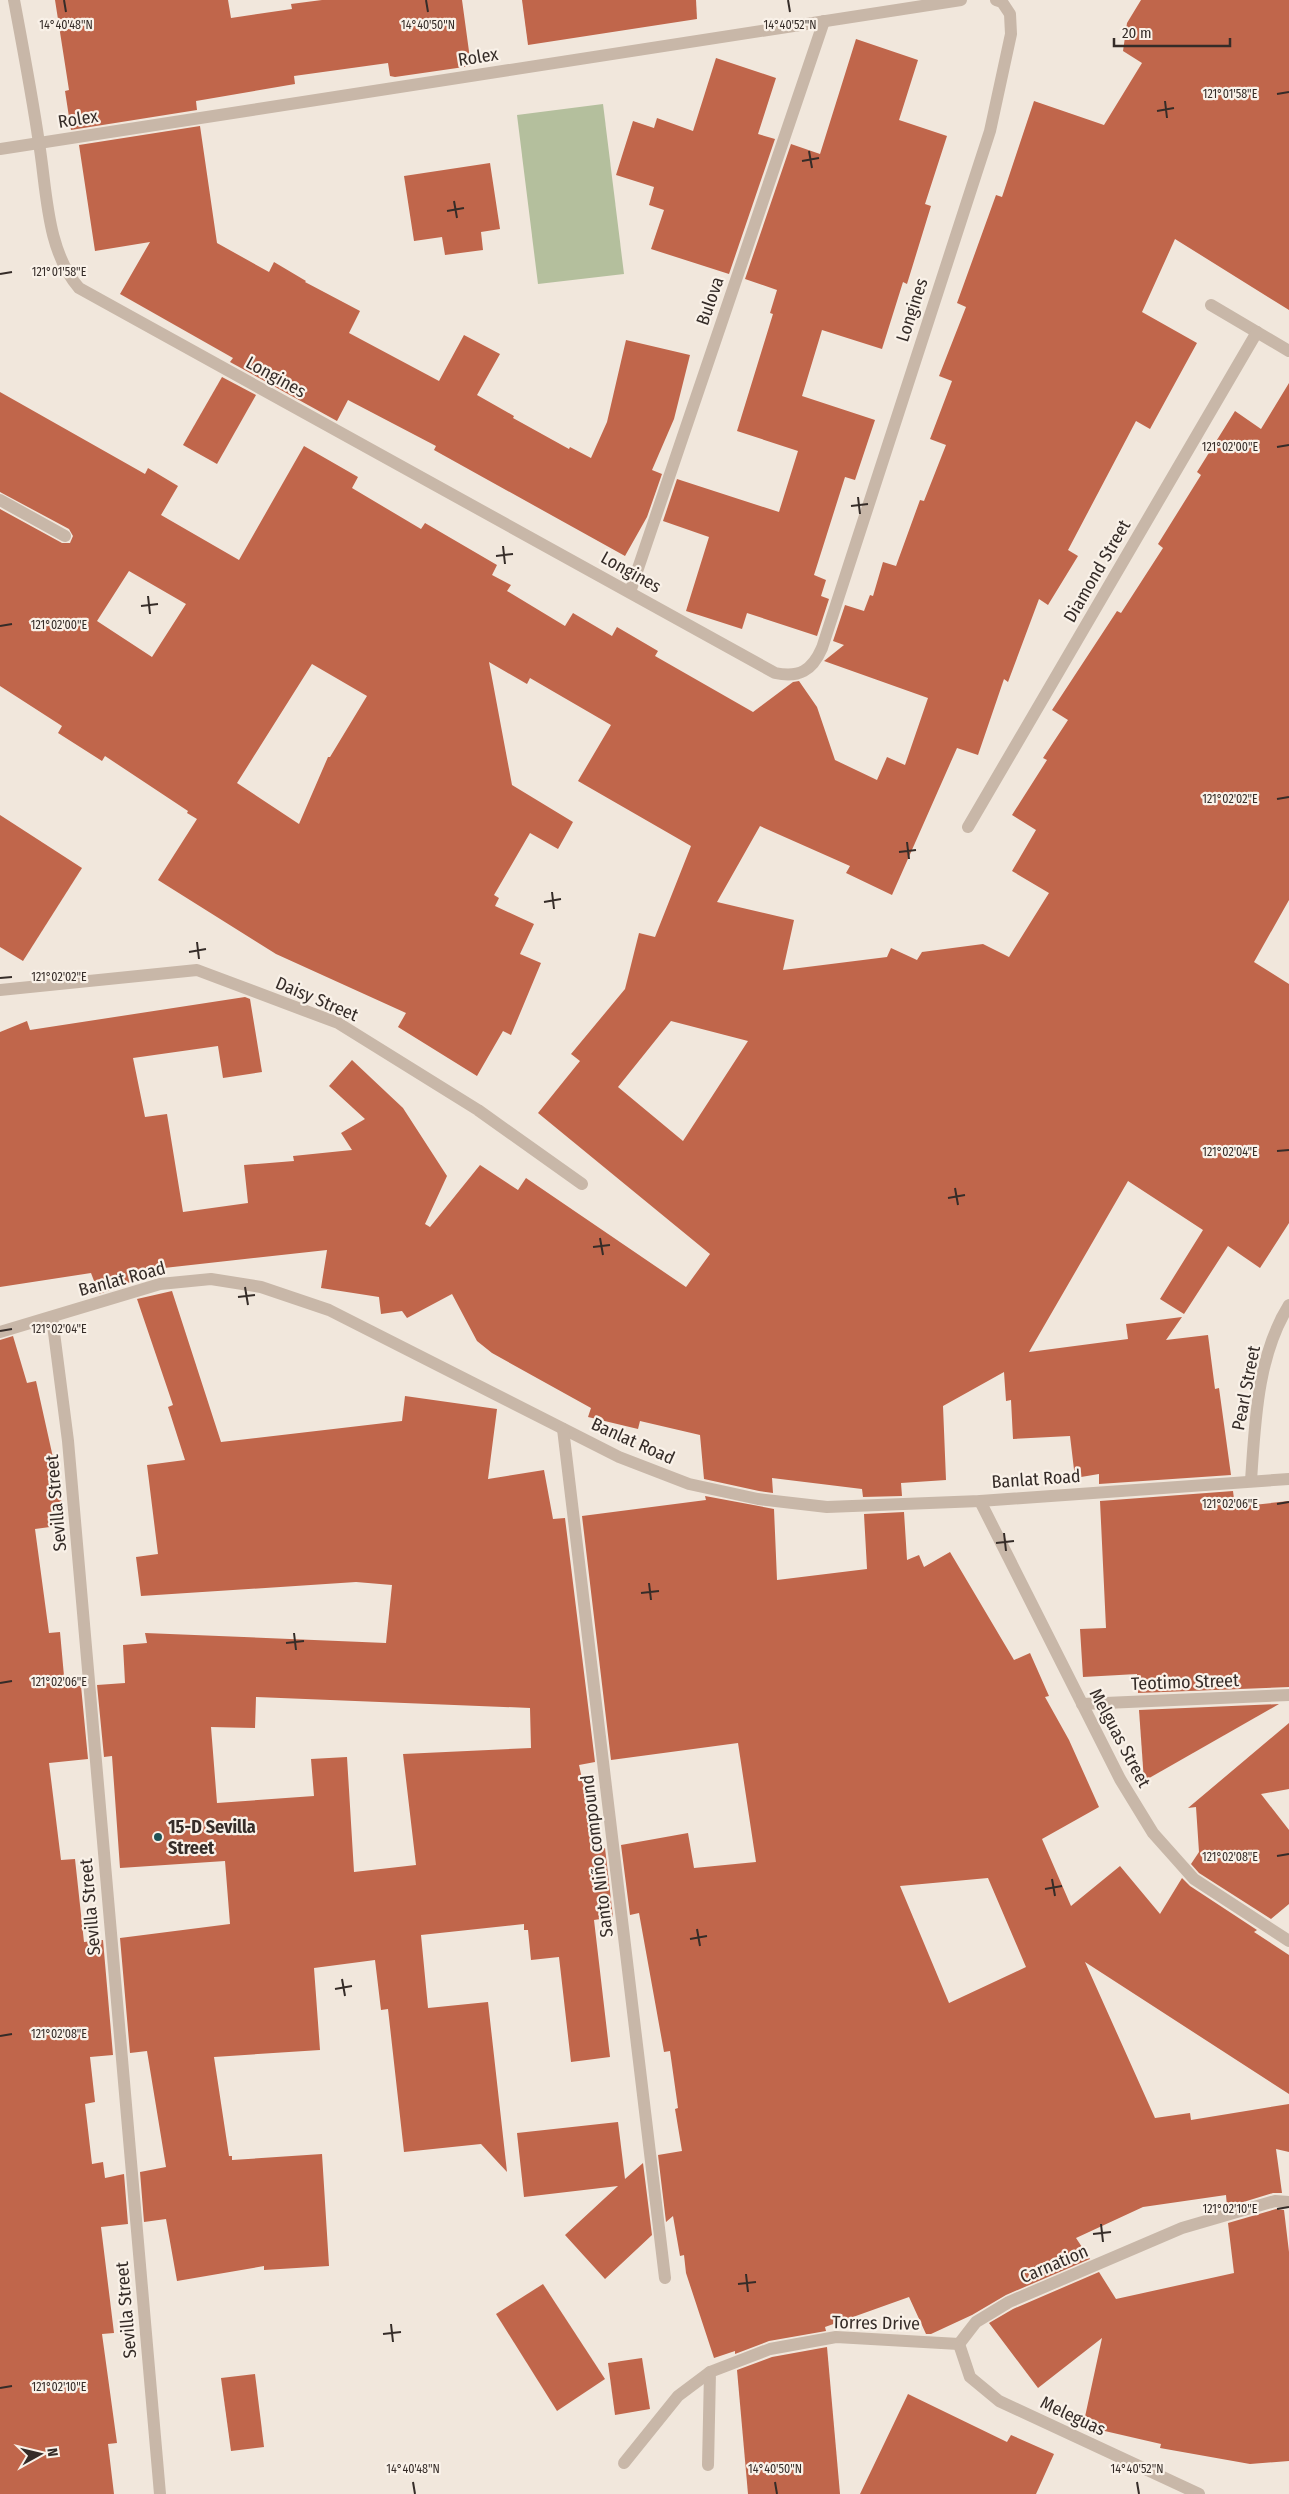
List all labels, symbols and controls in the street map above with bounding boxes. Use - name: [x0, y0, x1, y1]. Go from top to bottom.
- scale bar: [1114, 15, 1230, 47]
- text: 14°40'48"N: [39, 18, 93, 32]
- text: 14°40'50"N: [401, 18, 455, 32]
- text: 14°40'52"N: [764, 18, 816, 32]
- text: 20 m: [1122, 24, 1152, 42]
- street label: Rolex: [456, 43, 500, 71]
- text: 121°01'58"E: [1203, 87, 1258, 101]
- street label: Rolex: [56, 105, 100, 133]
- text: 121°01'58"E: [32, 265, 87, 279]
- street label: Bulova: [691, 274, 729, 328]
- street label: Longines: [891, 275, 933, 345]
- street label: Longines: [242, 351, 310, 403]
- text: 121°02'00"E: [1202, 440, 1259, 454]
- street label: Diamond Street: [1059, 516, 1135, 626]
- street label: Longines: [597, 546, 665, 598]
- text: 121°02'00"E: [31, 618, 88, 632]
- text: 121°02'02"E: [1202, 792, 1258, 806]
- text: 121°02'02"E: [31, 970, 87, 984]
- street label: Daisy Street: [272, 972, 362, 1026]
- text: 121°02'04"E: [1202, 1145, 1258, 1159]
- street label: Banlat Road: [76, 1257, 168, 1301]
- text: 121°02'04"E: [31, 1322, 87, 1336]
- street label: Pearl Street: [1227, 1344, 1265, 1432]
- street label: Banlat Road: [588, 1413, 678, 1469]
- street label: Sevilla Street: [41, 1454, 71, 1552]
- street label: Banlat Road: [991, 1465, 1081, 1493]
- text: 121°02'06"E: [1202, 1497, 1258, 1511]
- street label: Teotimo Street: [1131, 1669, 1239, 1695]
- text: 121°02'06"E: [31, 1675, 87, 1689]
- street label: Melguas Street: [1085, 1685, 1155, 1791]
- street label: Santo Niño compound: [576, 1774, 618, 1938]
- place label: 15-D Sevilla Street: [168, 1816, 256, 1859]
- marker: 15-D Sevilla Street: [152, 1831, 164, 1843]
- text: 121°02'08"E: [1202, 1850, 1258, 1864]
- street label: Sevilla Street: [75, 1858, 105, 1956]
- text: 121°02'08"E: [31, 2027, 87, 2041]
- text: 121°02'10"E: [1203, 2202, 1258, 2216]
- street label: Carnation: [1017, 2240, 1091, 2288]
- street label: Sevilla Street: [111, 2261, 141, 2359]
- street label: Torres Drive: [832, 2311, 920, 2335]
- text: 121°02'10"E: [32, 2380, 87, 2394]
- street label: Meleguas: [1037, 2391, 1109, 2441]
- north arrow: [15, 2429, 65, 2479]
- text: N: [43, 2447, 61, 2458]
- text: 14°40'48"N: [386, 2462, 440, 2476]
- text: 14°40'50"N: [748, 2462, 802, 2476]
- text: 14°40'52"N: [1111, 2462, 1163, 2476]

